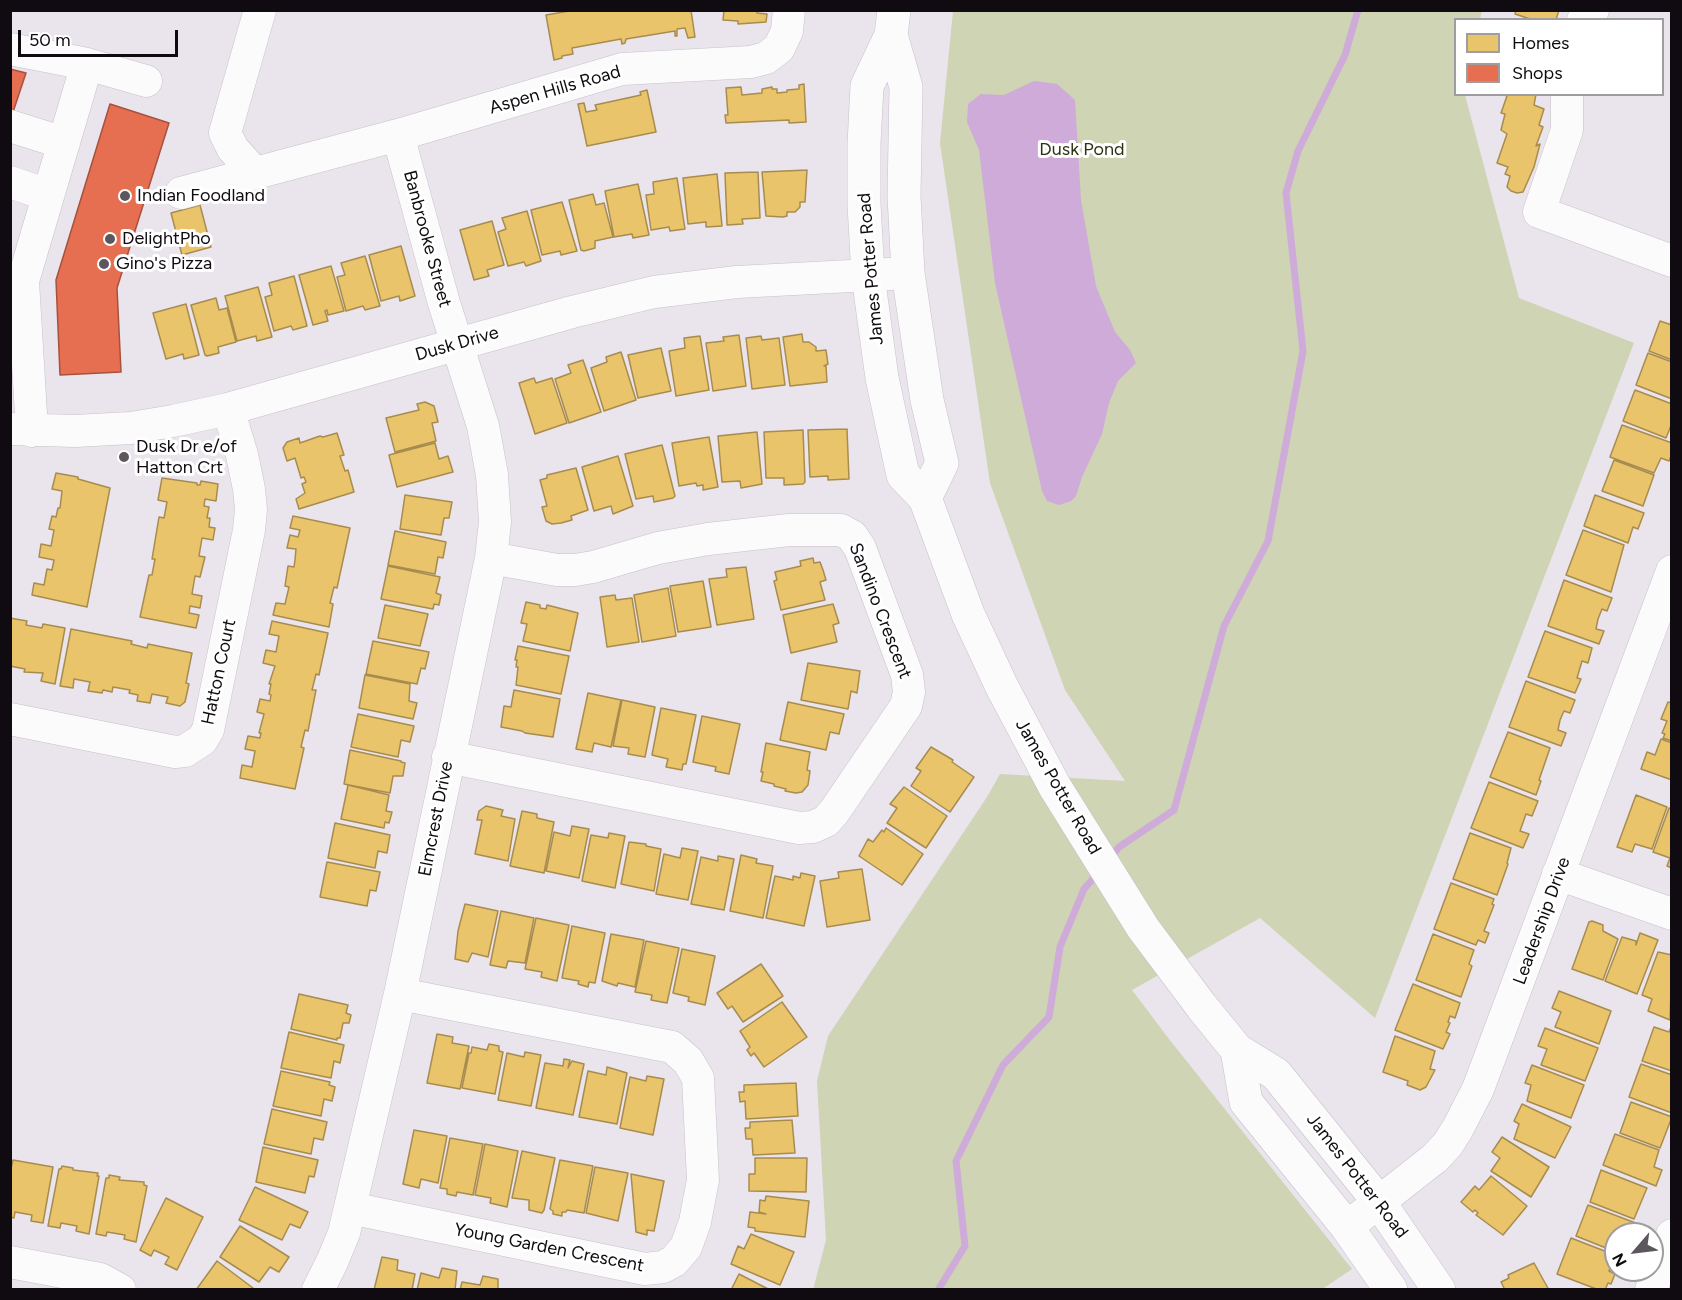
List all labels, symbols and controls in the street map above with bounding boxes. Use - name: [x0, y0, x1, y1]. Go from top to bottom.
- scale bar: [21, 18, 182, 56]
- legend: [1454, 18, 1664, 96]
- text: 50 m: [29, 29, 71, 51]
- text: Homes: [1512, 32, 1570, 54]
- street label: Aspen Hills Road: [487, 61, 623, 119]
- text: Shops: [1512, 62, 1563, 84]
- park label: Dusk Pond: [1039, 139, 1125, 161]
- street label: Banbrooke Street: [398, 168, 456, 310]
- place label: Indian Foodland: [137, 185, 265, 207]
- marker: Indian Foodland: [118, 189, 132, 203]
- street label: James Potter Road: [854, 192, 888, 346]
- place label: DelightPho: [122, 228, 211, 250]
- marker: DelightPho: [103, 232, 117, 246]
- place label: Gino's Pizza: [116, 253, 212, 275]
- marker: Gino's Pizza: [97, 257, 111, 271]
- street label: Dusk Drive: [413, 322, 501, 366]
- place label: Dusk Dr e/of Hatton Crt: [136, 436, 237, 478]
- marker: Dusk Dr e/of Hatton Crt: [117, 450, 131, 464]
- street label: Sandino Crescent: [844, 540, 916, 682]
- street label: Hatton Court: [197, 617, 241, 727]
- street label: James Potter Road: [1011, 716, 1105, 858]
- street label: Elmcrest Drive: [414, 760, 458, 878]
- street label: Leadership Drive: [1509, 854, 1575, 988]
- street label: James Potter Road: [1302, 1109, 1412, 1243]
- street label: Young Garden Crescent: [452, 1219, 646, 1277]
- north arrow: [1604, 1222, 1664, 1282]
- text: N: [1608, 1250, 1631, 1270]

